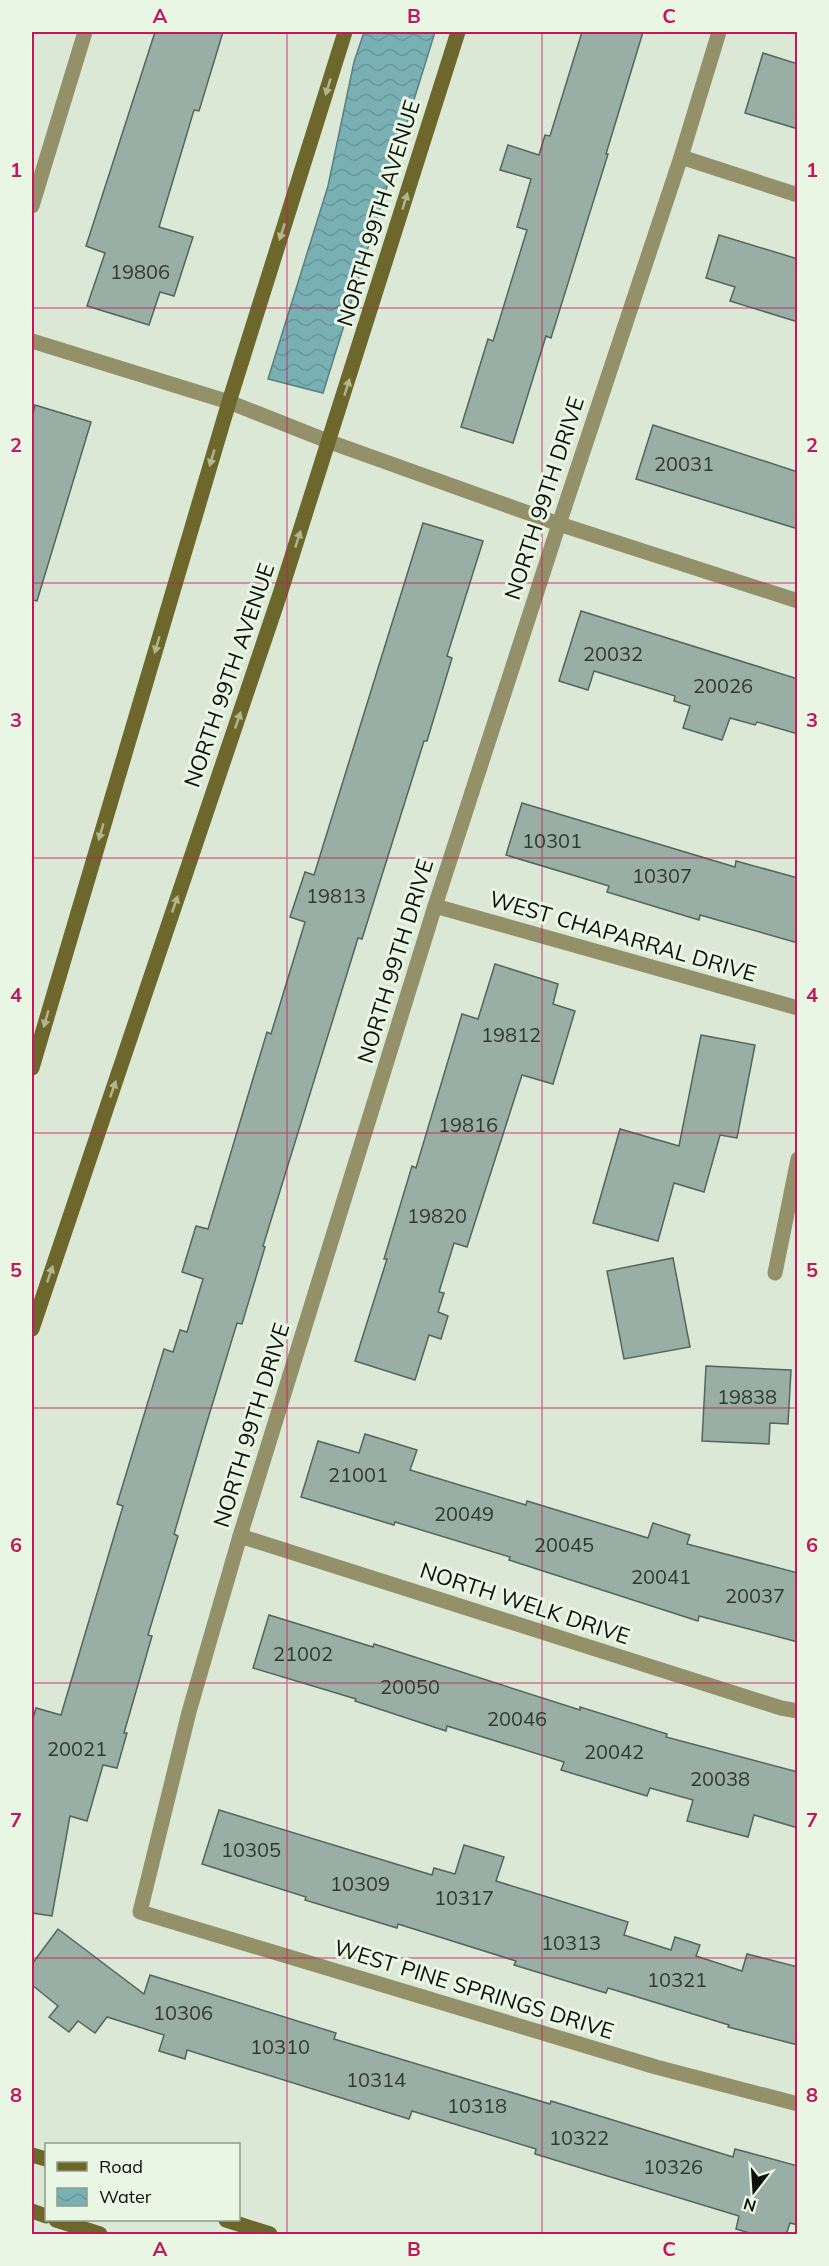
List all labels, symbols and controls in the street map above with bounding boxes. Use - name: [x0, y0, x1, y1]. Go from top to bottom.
- text: A: [153, 3, 168, 28]
- text: B: [407, 3, 421, 28]
- text: C: [662, 3, 676, 28]
- one-way arrow: [322, 78, 332, 96]
- street label: NORTH 99TH AVENUE: [330, 97, 426, 329]
- text: 1: [10, 157, 22, 182]
- text: 1: [806, 157, 818, 182]
- one-way arrow: [401, 191, 410, 209]
- one-way arrow: [277, 223, 286, 241]
- house number: 19806: [110, 259, 170, 284]
- one-way arrow: [343, 378, 352, 396]
- street label: NORTH 99TH DRIVE: [498, 393, 590, 603]
- text: 2: [10, 432, 22, 457]
- text: 2: [806, 432, 818, 457]
- one-way arrow: [207, 449, 216, 467]
- house number: 20031: [654, 451, 714, 476]
- one-way arrow: [294, 530, 304, 548]
- street label: NORTH 99TH AVENUE: [177, 559, 281, 791]
- one-way arrow: [152, 636, 161, 654]
- house number: 20032: [583, 641, 643, 666]
- house number: 20026: [693, 673, 753, 698]
- text: 3: [10, 707, 22, 732]
- text: 3: [806, 707, 818, 732]
- one-way arrow: [234, 710, 243, 728]
- one-way arrow: [96, 823, 105, 841]
- house number: 10301: [522, 828, 582, 853]
- street label: NORTH 99TH DRIVE: [351, 856, 439, 1066]
- house number: 10307: [632, 863, 692, 888]
- house number: 19813: [306, 883, 366, 908]
- street label: WEST CHAPARRAL DRIVE: [486, 884, 760, 988]
- one-way arrow: [171, 895, 181, 913]
- text: 4: [10, 982, 22, 1007]
- text: 4: [806, 982, 818, 1007]
- one-way arrow: [41, 1010, 50, 1028]
- house number: 19812: [481, 1022, 541, 1047]
- one-way arrow: [108, 1080, 118, 1098]
- house number: 19816: [438, 1112, 498, 1137]
- house number: 19820: [407, 1203, 467, 1228]
- text: 5: [10, 1257, 22, 1282]
- text: 5: [806, 1257, 818, 1282]
- one-way arrow: [46, 1265, 56, 1283]
- street label: NORTH 99TH DRIVE: [207, 1320, 295, 1530]
- house number: 19838: [717, 1384, 777, 1409]
- house number: 21001: [328, 1462, 388, 1487]
- house number: 20049: [434, 1501, 494, 1526]
- text: 6: [10, 1532, 22, 1557]
- house number: 20045: [534, 1532, 594, 1557]
- text: 6: [806, 1532, 818, 1557]
- street label: NORTH WELK DRIVE: [417, 1556, 633, 1650]
- house number: 20041: [631, 1564, 691, 1589]
- house number: 20037: [725, 1583, 785, 1608]
- house number: 21002: [273, 1641, 333, 1666]
- house number: 20050: [380, 1674, 440, 1699]
- house number: 20046: [487, 1706, 547, 1731]
- house number: 20021: [47, 1736, 107, 1761]
- house number: 20042: [584, 1739, 644, 1764]
- house number: 20038: [690, 1766, 750, 1791]
- text: 7: [10, 1807, 22, 1832]
- text: 7: [806, 1807, 818, 1832]
- house number: 10305: [221, 1837, 281, 1862]
- house number: 10309: [330, 1871, 390, 1896]
- house number: 10317: [434, 1885, 494, 1910]
- house number: 10313: [541, 1930, 601, 1955]
- street label: WEST PINE SPRINGS DRIVE: [331, 1933, 617, 2045]
- house number: 10321: [647, 1967, 707, 1992]
- house number: 10306: [153, 2000, 213, 2025]
- house number: 10310: [250, 2034, 310, 2059]
- house number: 10314: [346, 2067, 406, 2092]
- text: 8: [10, 2082, 22, 2107]
- text: 8: [806, 2082, 818, 2107]
- house number: 10318: [447, 2093, 507, 2118]
- house number: 10322: [549, 2125, 609, 2150]
- legend: [45, 2143, 240, 2221]
- house number: 10326: [643, 2154, 703, 2179]
- text: Road: [99, 2155, 143, 2178]
- north arrow: [724, 2161, 784, 2221]
- text: Water: [99, 2185, 152, 2208]
- text: N: [741, 2194, 758, 2217]
- text: A: [153, 2236, 168, 2261]
- text: B: [407, 2236, 421, 2261]
- text: C: [662, 2236, 676, 2261]

